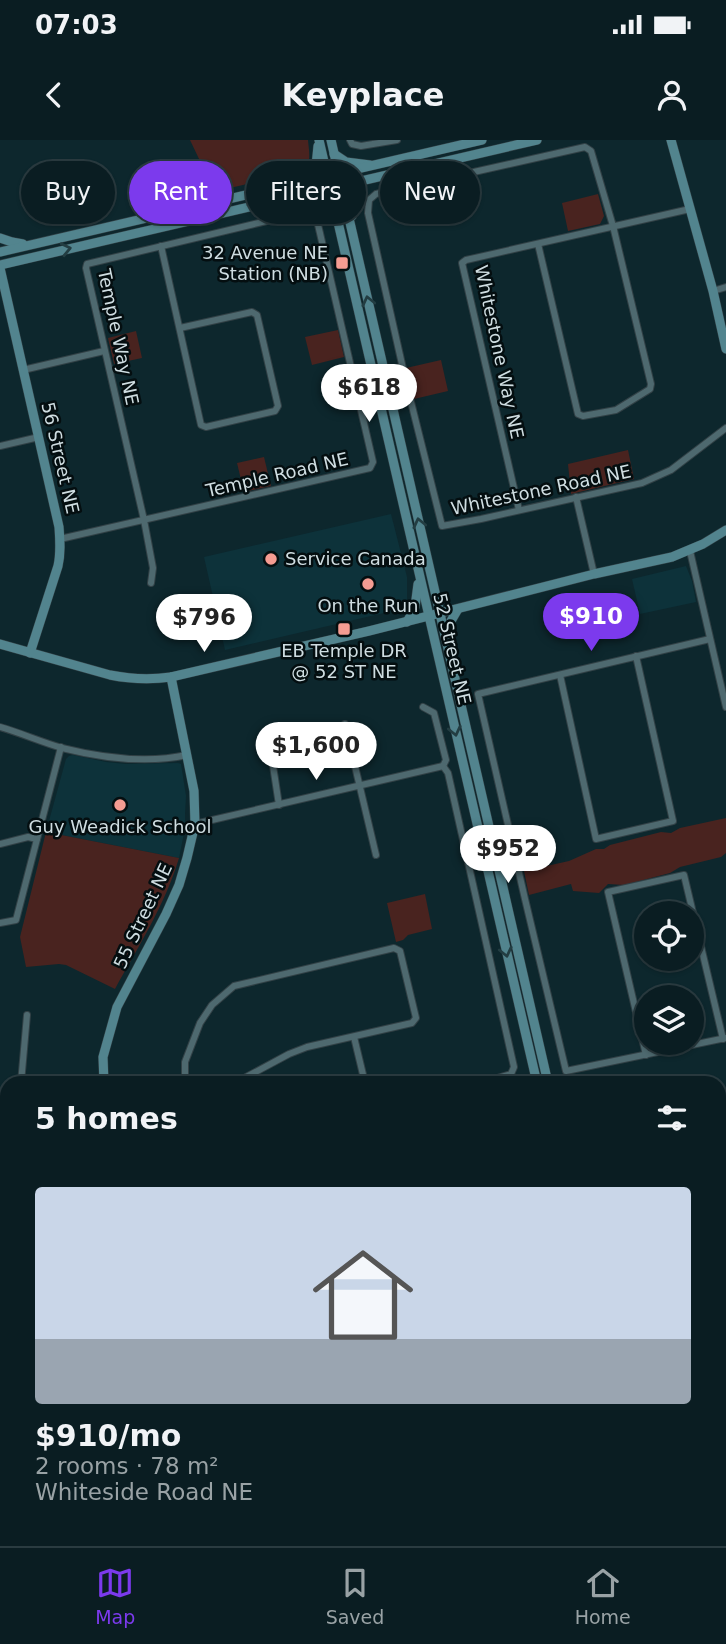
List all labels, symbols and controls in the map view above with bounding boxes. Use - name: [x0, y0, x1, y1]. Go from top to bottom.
- text: 07:03: [35, 10, 118, 40]
- icon: back: [35, 76, 73, 114]
- text: Keyplace: [282, 76, 444, 114]
- icon: person: [653, 76, 691, 114]
- chip: Buy: [21, 161, 115, 224]
- chip: Rent: [129, 161, 232, 224]
- chip: Filters: [246, 161, 366, 224]
- chip: New: [380, 161, 480, 224]
- place label: 32 Avenue NE Station (NB): [202, 242, 328, 284]
- one-way arrow: [60, 243, 72, 258]
- marker: 32 Avenue NE Station (NB): [334, 255, 350, 271]
- street label: Whitestone Way NE: [471, 263, 528, 441]
- street label: Temple Way NE: [94, 266, 143, 407]
- one-way arrow: [362, 296, 376, 308]
- pin: $618: [328, 364, 410, 424]
- text: $618: [337, 374, 401, 400]
- street label: 56 Street NE: [37, 400, 84, 516]
- street label: Temple Road NE: [203, 448, 350, 501]
- street label: Whitestone Road NE: [449, 460, 633, 519]
- one-way arrow: [413, 517, 428, 529]
- place label: Service Canada: [285, 548, 426, 569]
- marker: Service Canada: [263, 551, 279, 567]
- marker: On the Run: [360, 576, 376, 592]
- street label: 52 Street NE: [429, 591, 476, 707]
- pin: $796: [163, 594, 245, 654]
- pin: $910: [550, 594, 632, 653]
- place label: On the Run: [317, 595, 419, 616]
- text: $910: [559, 603, 623, 629]
- text: $796: [172, 604, 236, 630]
- marker: EB Temple DR @ 52 ST NE: [336, 621, 352, 637]
- place label: EB Temple DR @ 52 ST NE: [281, 640, 407, 682]
- pin: $1,600: [259, 722, 373, 782]
- one-way arrow: [447, 725, 461, 737]
- text: $1,600: [272, 732, 360, 758]
- marker: Guy Weadick School: [112, 797, 128, 813]
- place label: Guy Weadick School: [29, 816, 211, 837]
- pin: $952: [467, 826, 549, 885]
- text: $952: [476, 835, 540, 861]
- street label: 55 Street NE: [109, 860, 176, 972]
- map controls: [634, 901, 704, 1055]
- button: locate: [634, 901, 704, 971]
- one-way arrow: [498, 946, 513, 958]
- button: layers: [634, 985, 704, 1055]
- icon: filters: [653, 1099, 691, 1137]
- text: 5 homes: [35, 1101, 178, 1136]
- icon: home: [300, 1232, 426, 1358]
- text: $910/mo: [35, 1418, 181, 1453]
- text: 2 rooms · 78 m²: [35, 1453, 219, 1479]
- text: Whiteside Road NE: [35, 1479, 253, 1505]
- tab: Map: [95, 1564, 135, 1628]
- tab: Saved: [326, 1564, 384, 1628]
- tab: Home: [575, 1564, 631, 1628]

